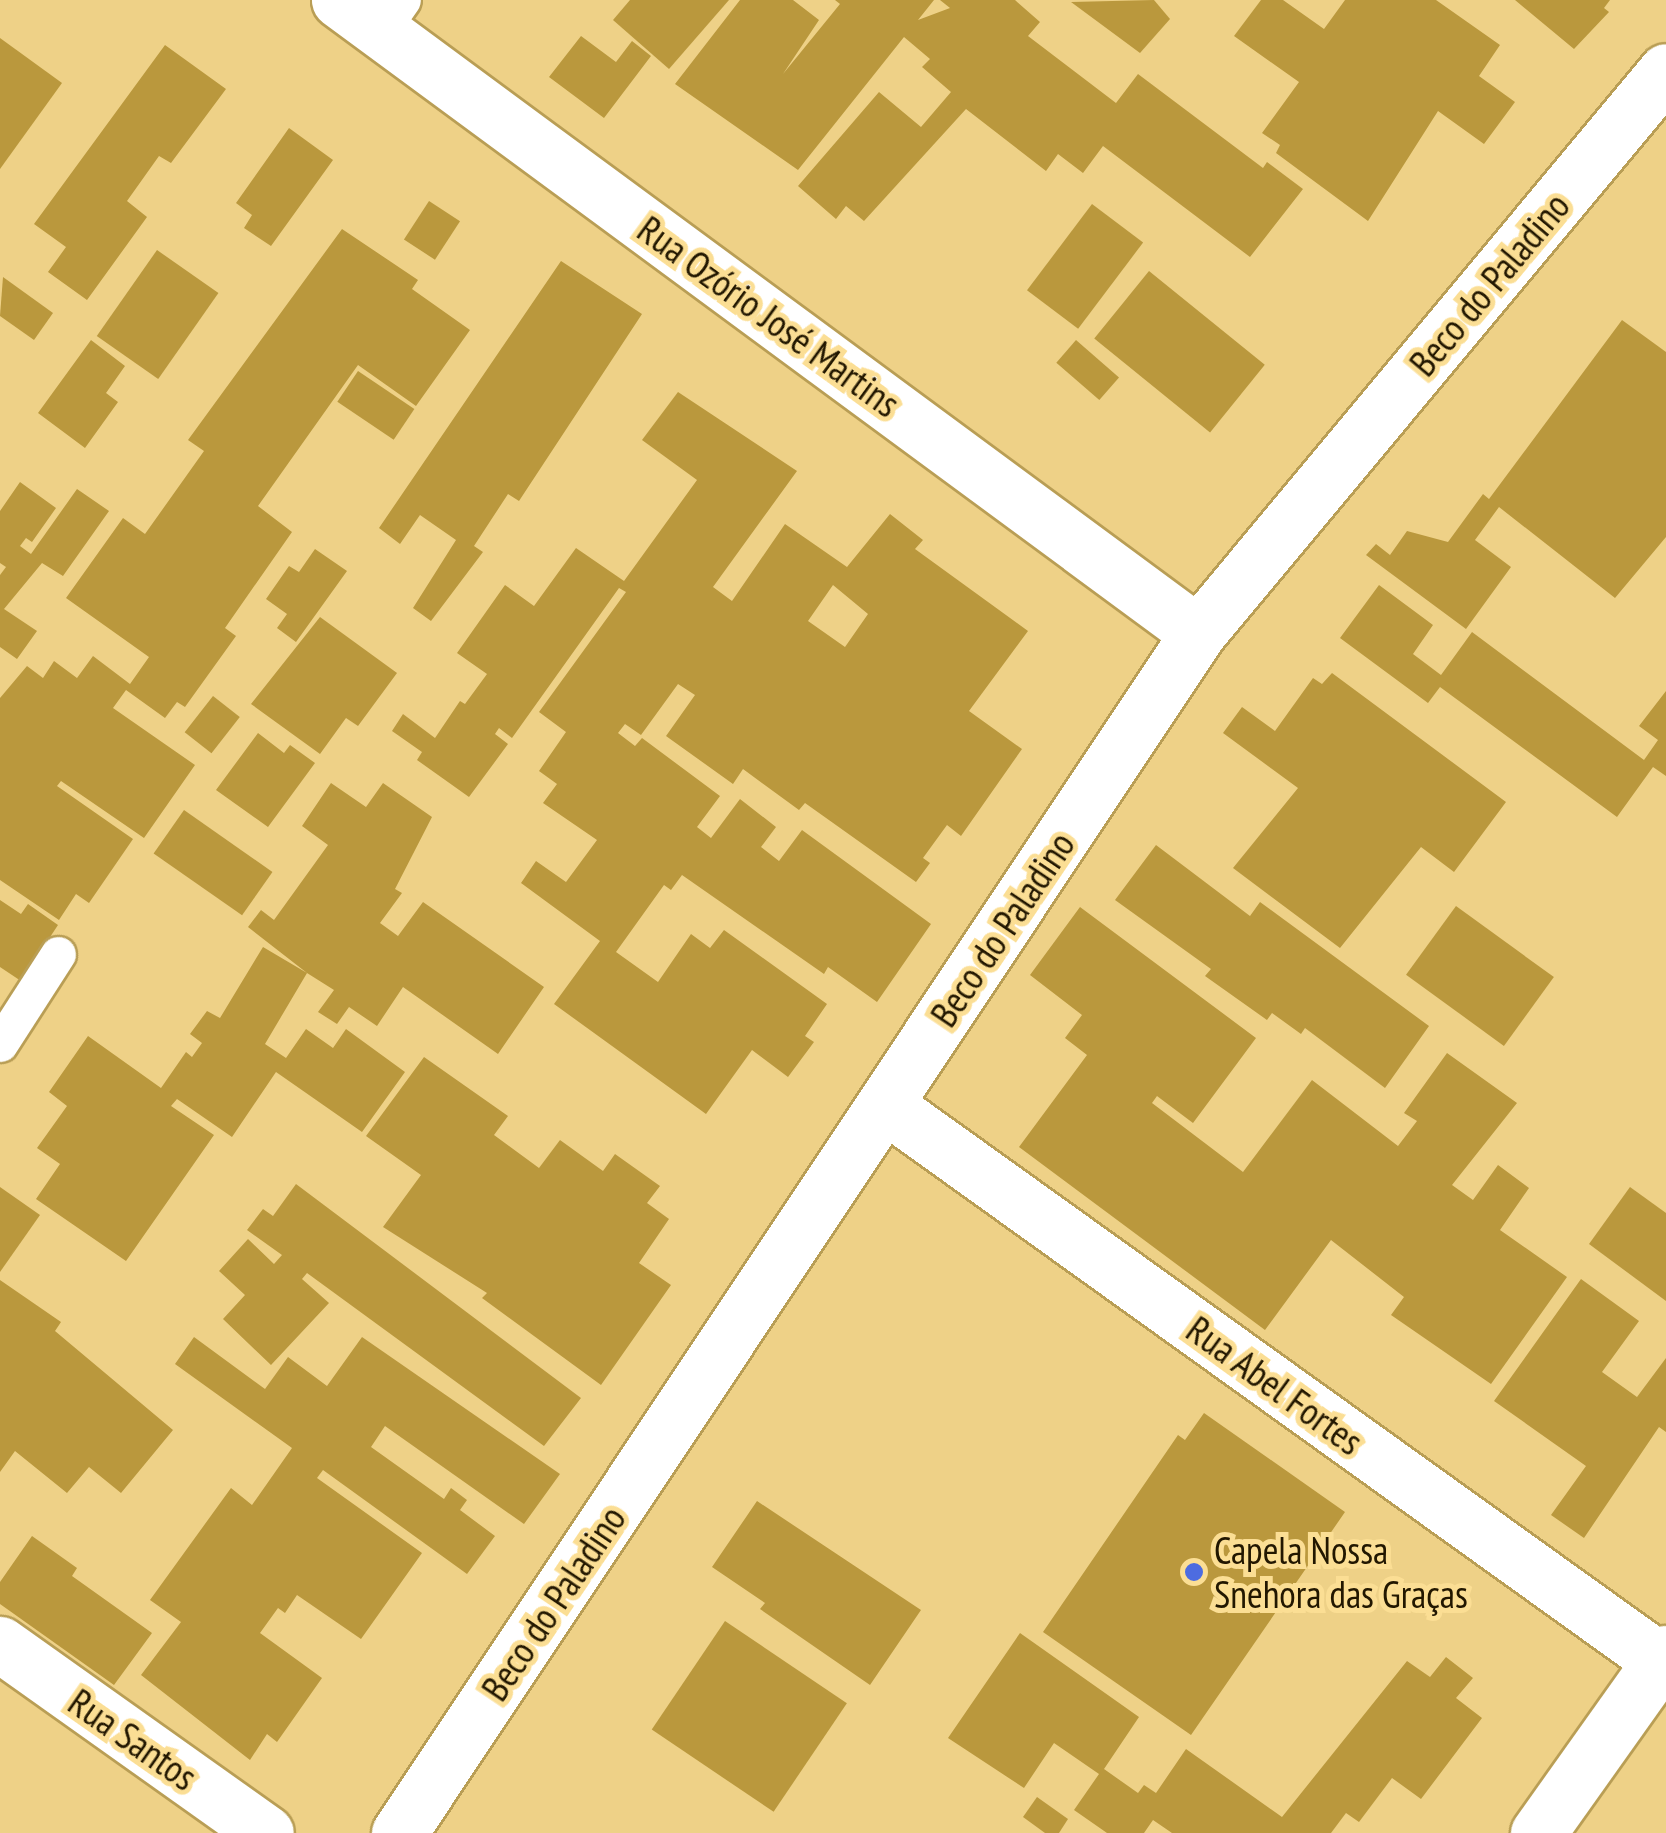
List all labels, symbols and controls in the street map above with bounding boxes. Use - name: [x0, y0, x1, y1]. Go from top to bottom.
- street label: Beco do Paladino: [1399, 183, 1579, 385]
- street label: Rua Ozório José Martins: [629, 206, 909, 426]
- street label: Beco do Paladino: [920, 823, 1084, 1035]
- street label: Rua Abel Fortes: [1178, 1306, 1372, 1464]
- street label: Beco do Paladino: [471, 1497, 635, 1709]
- place label: Capela Nossa Snehora das Graças: [1214, 1527, 1468, 1616]
- marker: Capela Nossa Snehora das Graças: [1183, 1561, 1205, 1583]
- street label: Rua Santos: [60, 1679, 206, 1799]

